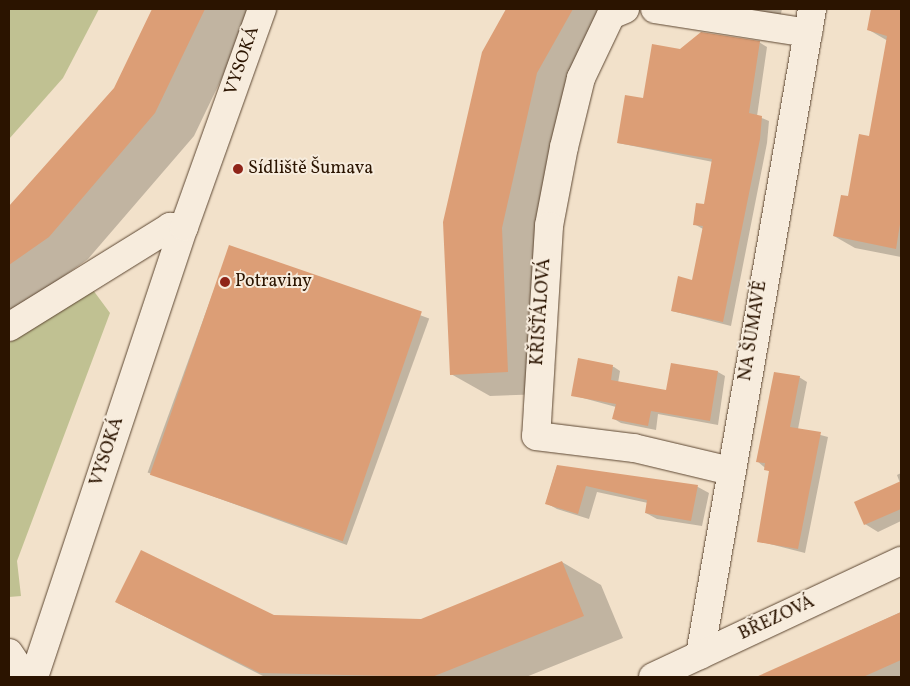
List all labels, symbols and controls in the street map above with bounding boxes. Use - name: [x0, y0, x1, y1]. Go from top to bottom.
- street label: VYSOKÁ: [221, 24, 265, 98]
- place label: Sídliště Šumava: [248, 158, 373, 180]
- marker: Sídliště Šumava: [232, 163, 244, 175]
- street label: KŘIŠŤÁLOVÁ: [527, 258, 557, 366]
- place label: Potraviny: [235, 271, 312, 293]
- marker: Potraviny: [219, 276, 231, 288]
- street label: NA ŠUMAVĚ: [735, 279, 773, 383]
- street label: VYSOKÁ: [87, 415, 129, 489]
- street label: BŘEZOVÁ: [736, 592, 818, 646]

